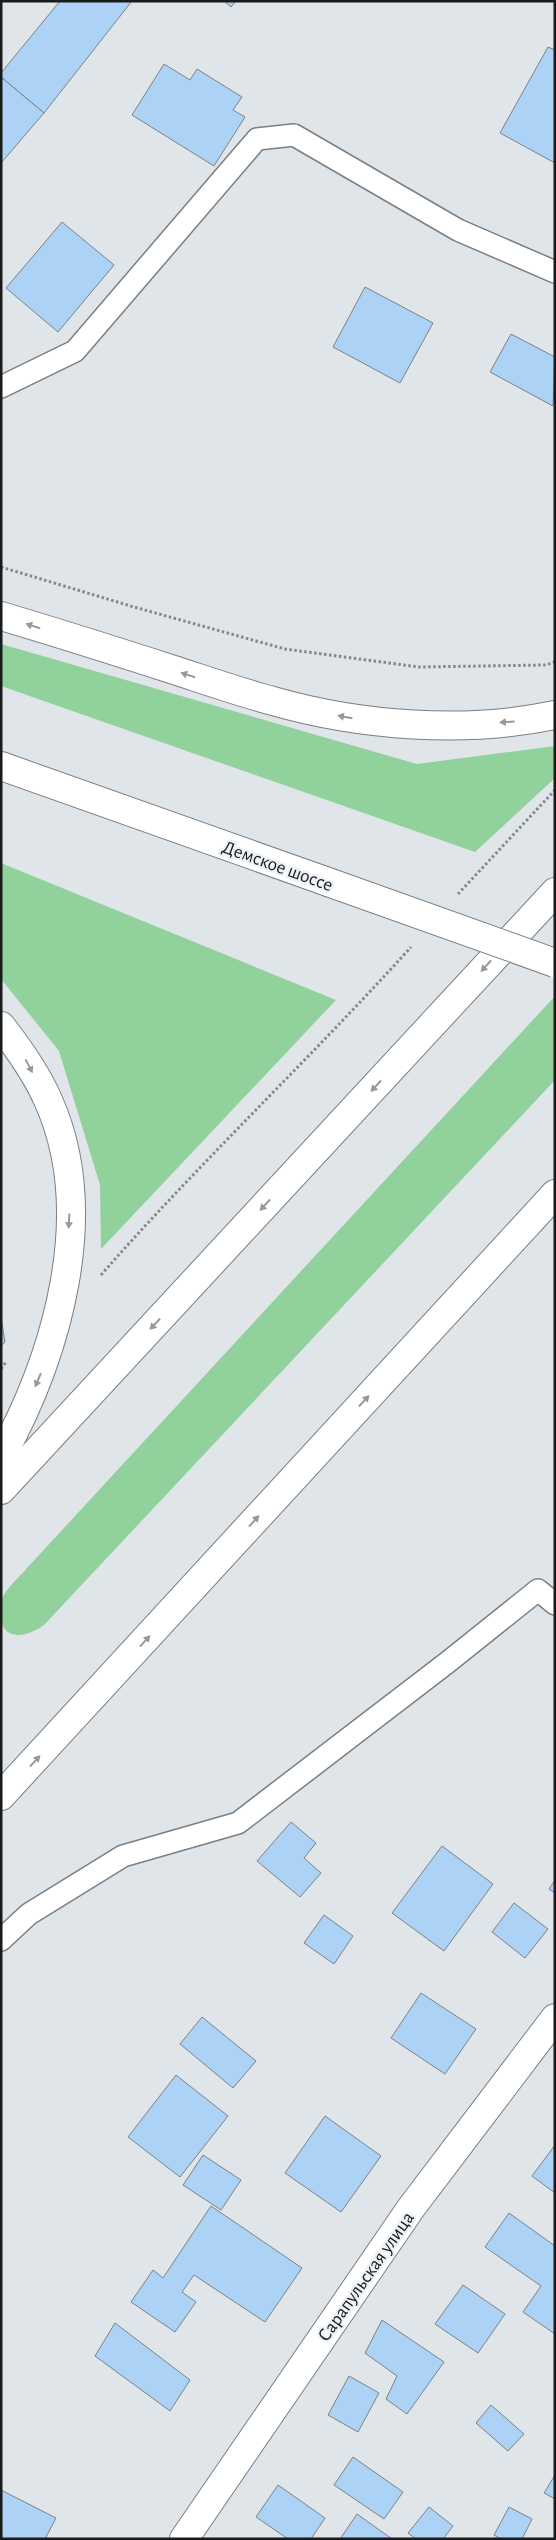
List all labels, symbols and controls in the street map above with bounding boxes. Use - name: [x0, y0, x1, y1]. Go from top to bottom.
- one-way arrow: [25, 621, 40, 629]
- one-way arrow: [180, 670, 195, 678]
- one-way arrow: [336, 712, 352, 720]
- one-way arrow: [498, 718, 514, 726]
- street label: Демское шоссе: [220, 838, 335, 895]
- one-way arrow: [480, 960, 492, 972]
- one-way arrow: [25, 1059, 34, 1073]
- one-way arrow: [370, 1079, 382, 1091]
- one-way arrow: [259, 1199, 271, 1211]
- one-way arrow: [65, 1213, 73, 1229]
- one-way arrow: [149, 1318, 161, 1330]
- one-way arrow: [34, 1372, 42, 1387]
- one-way arrow: [358, 1395, 370, 1407]
- one-way arrow: [248, 1515, 260, 1527]
- one-way arrow: [139, 1635, 151, 1647]
- one-way arrow: [29, 1755, 41, 1767]
- street label: Сарапульская улица: [315, 2208, 418, 2345]

